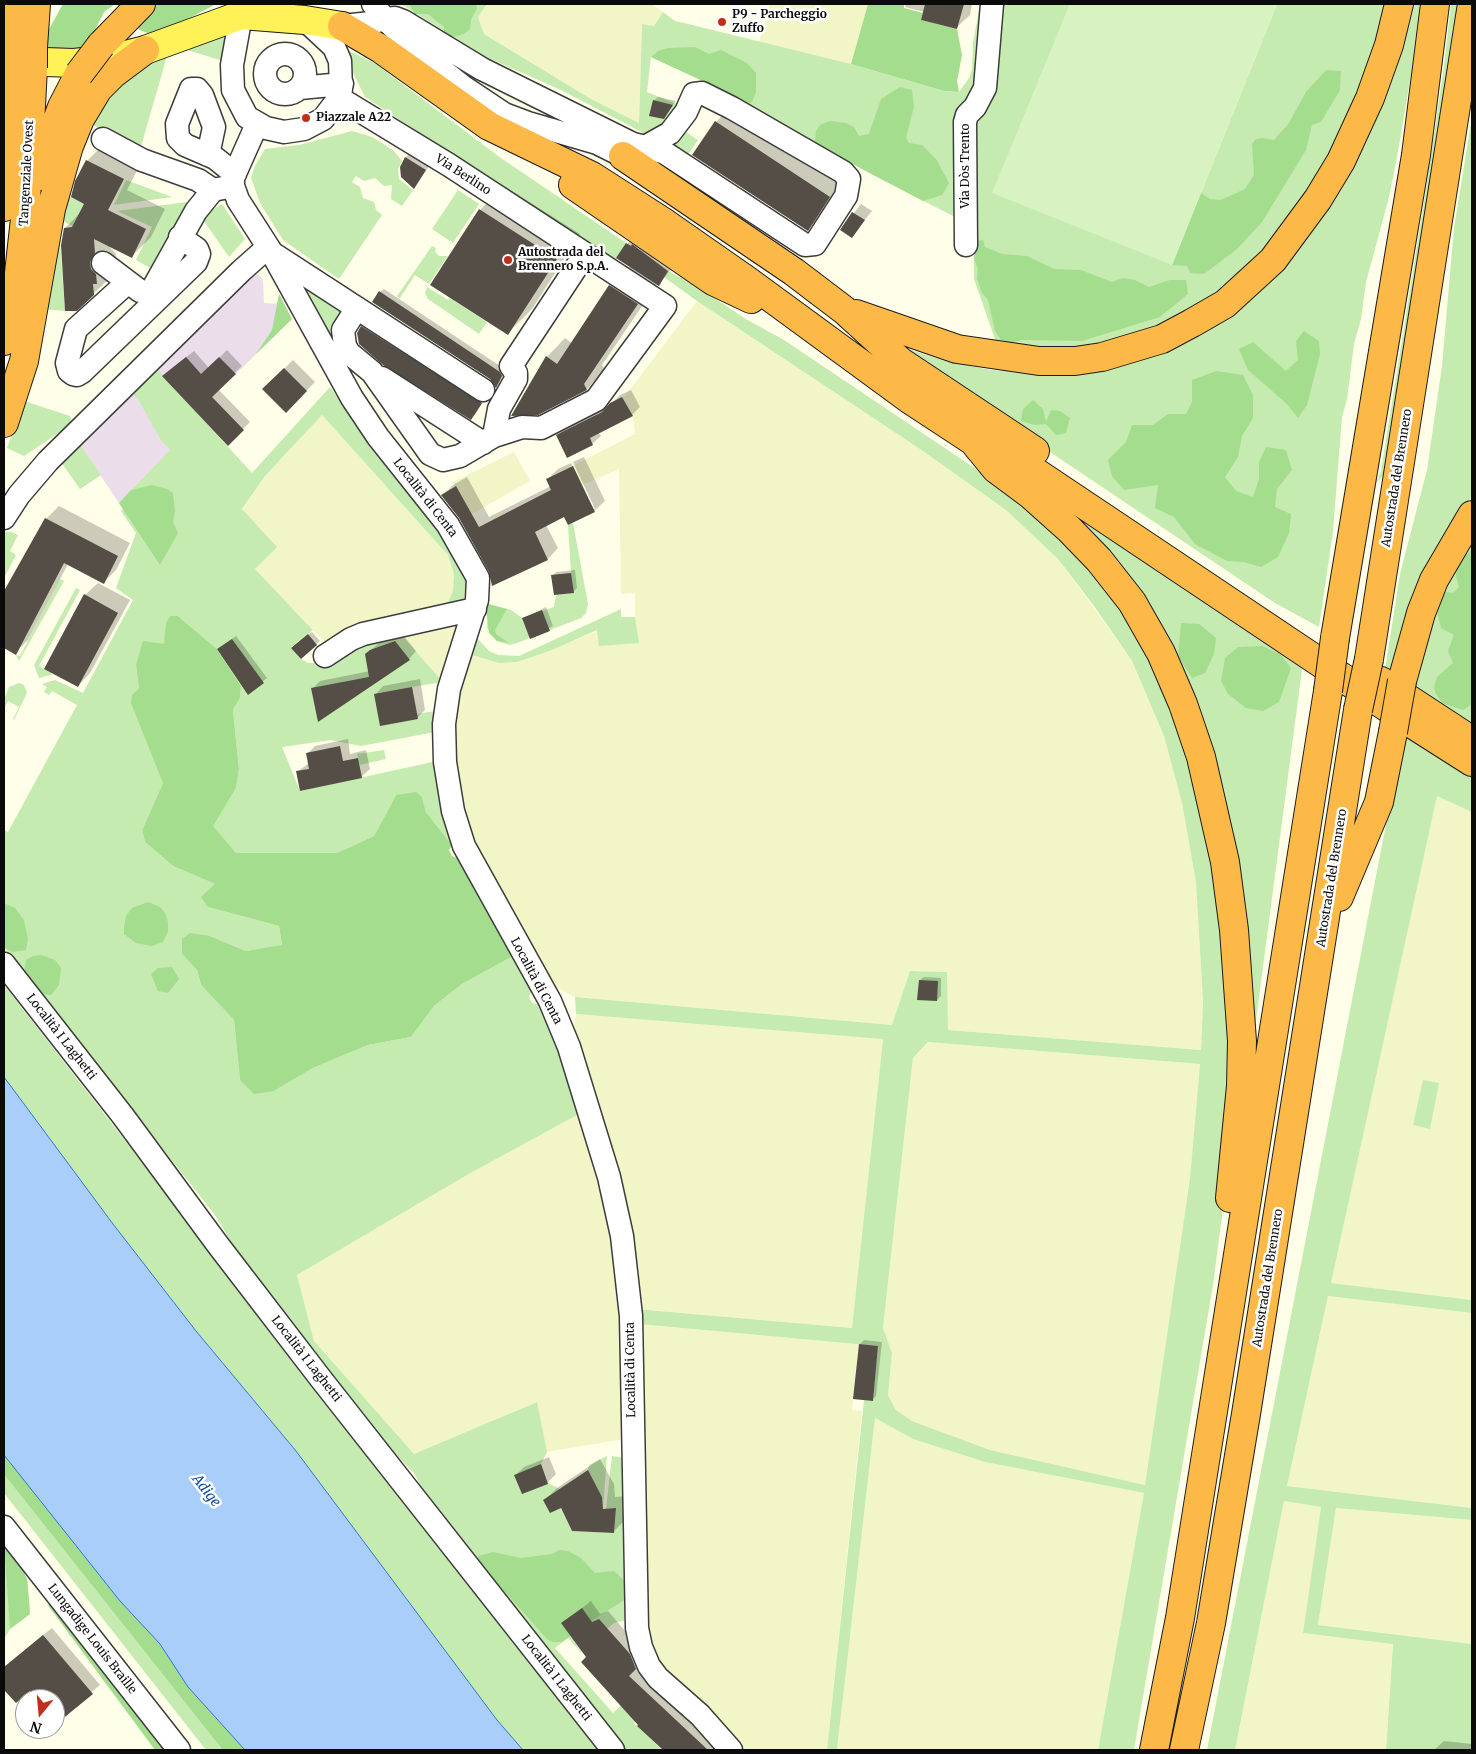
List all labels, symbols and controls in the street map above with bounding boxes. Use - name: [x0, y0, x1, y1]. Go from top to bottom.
- place label: P9 - Parcheggio Zuffo: [732, 8, 827, 36]
- marker: P9 - Parcheggio Zuffo: [716, 16, 728, 28]
- place label: Piazzale A22: [316, 111, 391, 125]
- marker: Piazzale A22: [300, 112, 312, 124]
- street label: Tangenziale Ovest: [17, 120, 37, 226]
- street label: Via Dòs Trento: [959, 124, 973, 208]
- street label: Via Berlino: [433, 152, 493, 198]
- place label: Autostrada del Brennero S.p.A.: [518, 246, 609, 274]
- marker: Autostrada del Brennero S.p.A.: [502, 254, 514, 266]
- street label: Autostrada del Brennero: [1379, 408, 1415, 548]
- street label: Località di Centa: [390, 456, 460, 540]
- street label: Autostrada del Brennero: [1314, 808, 1350, 948]
- street label: Località di Centa: [507, 935, 565, 1027]
- street label: Località I Laghetti: [23, 991, 99, 1083]
- street label: Autostrada del Brennero: [1250, 1208, 1286, 1348]
- street label: Località I Laghetti: [268, 1313, 344, 1405]
- street label: Località di Centa: [623, 1322, 639, 1418]
- water label: Adige: [188, 1472, 224, 1510]
- street label: Lungadige Louis Braille: [45, 1581, 139, 1697]
- street label: Località I Laghetti: [518, 1632, 594, 1724]
- north arrow: [15, 1689, 65, 1739]
- text: N: [28, 1717, 44, 1738]

